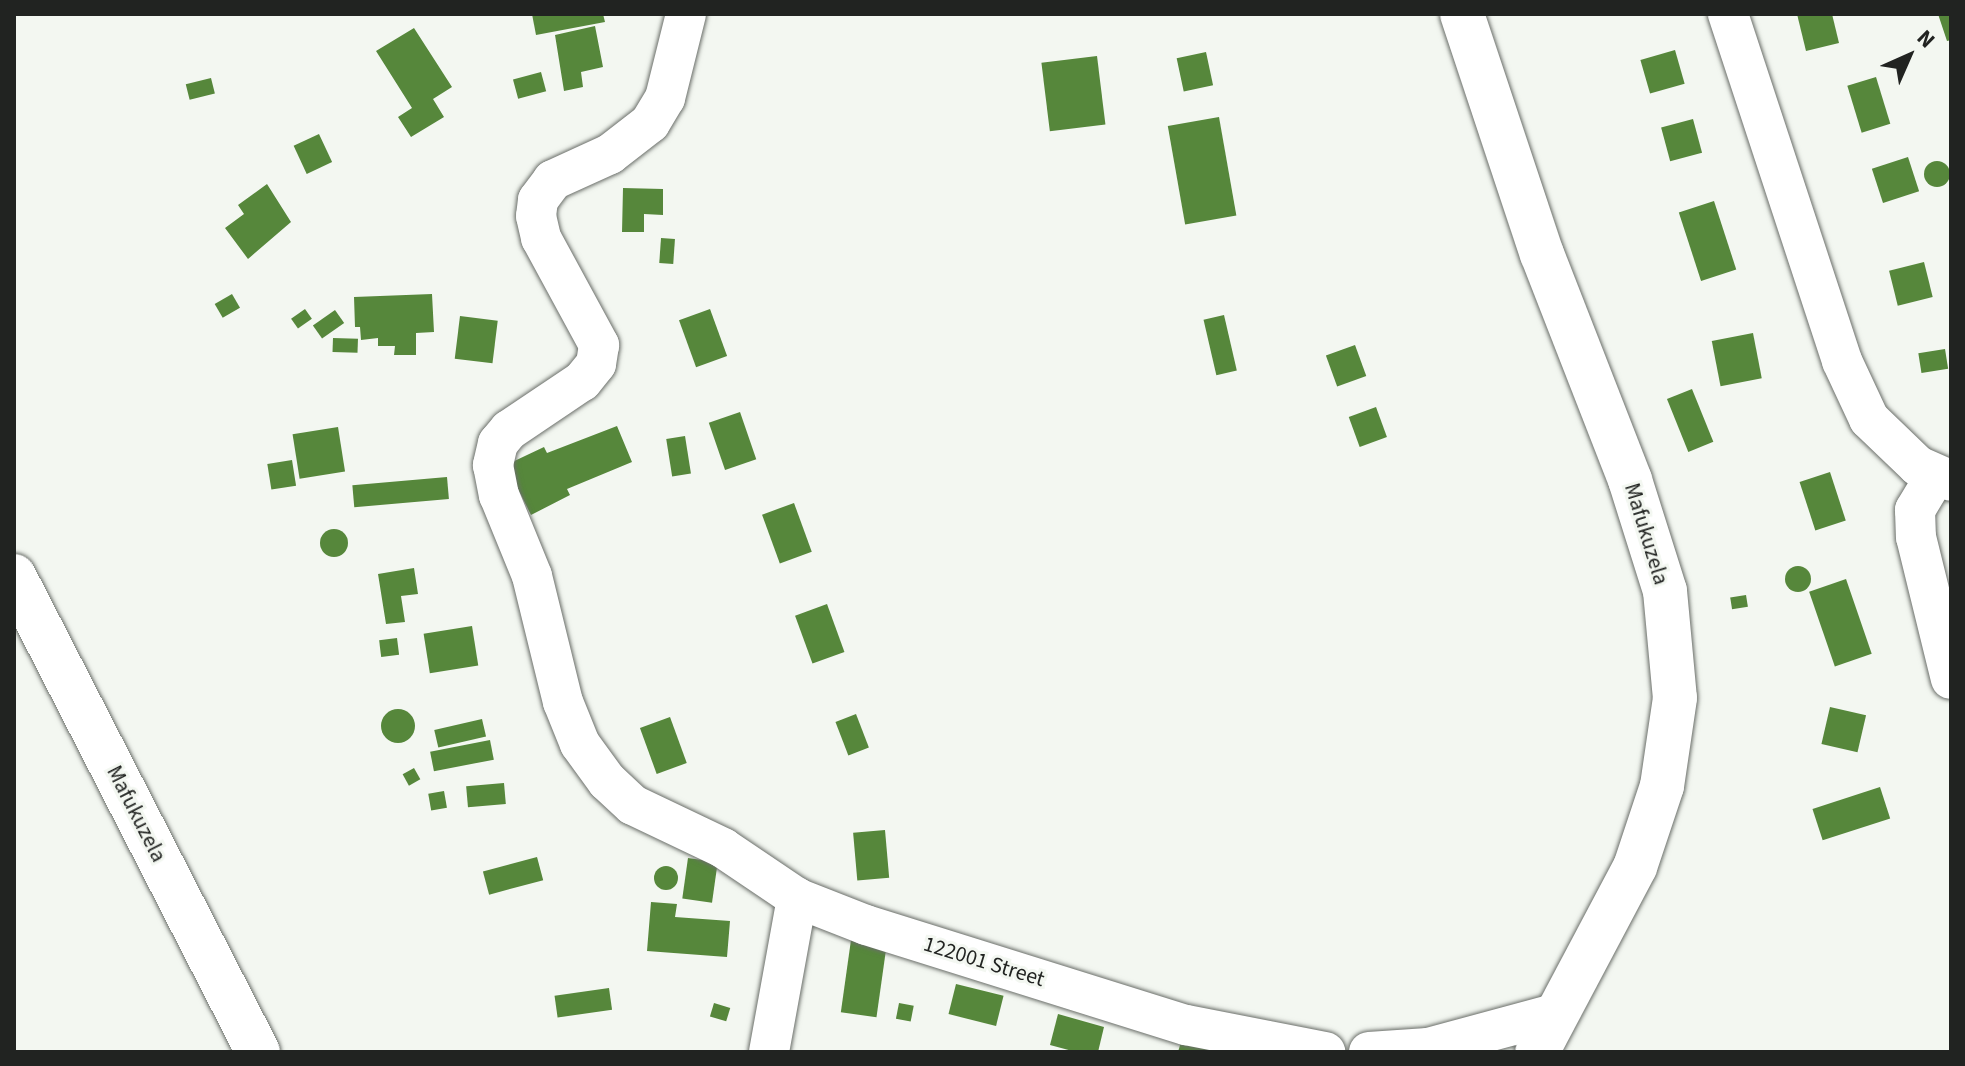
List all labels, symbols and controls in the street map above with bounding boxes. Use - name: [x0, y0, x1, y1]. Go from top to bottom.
- north arrow: [1869, 16, 1949, 96]
- text: N: [1909, 23, 1942, 56]
- street label: Mafukuzela: [1618, 480, 1674, 588]
- street label: Mafukuzela: [100, 761, 172, 867]
- street label: 122001 Street: [920, 931, 1048, 993]

